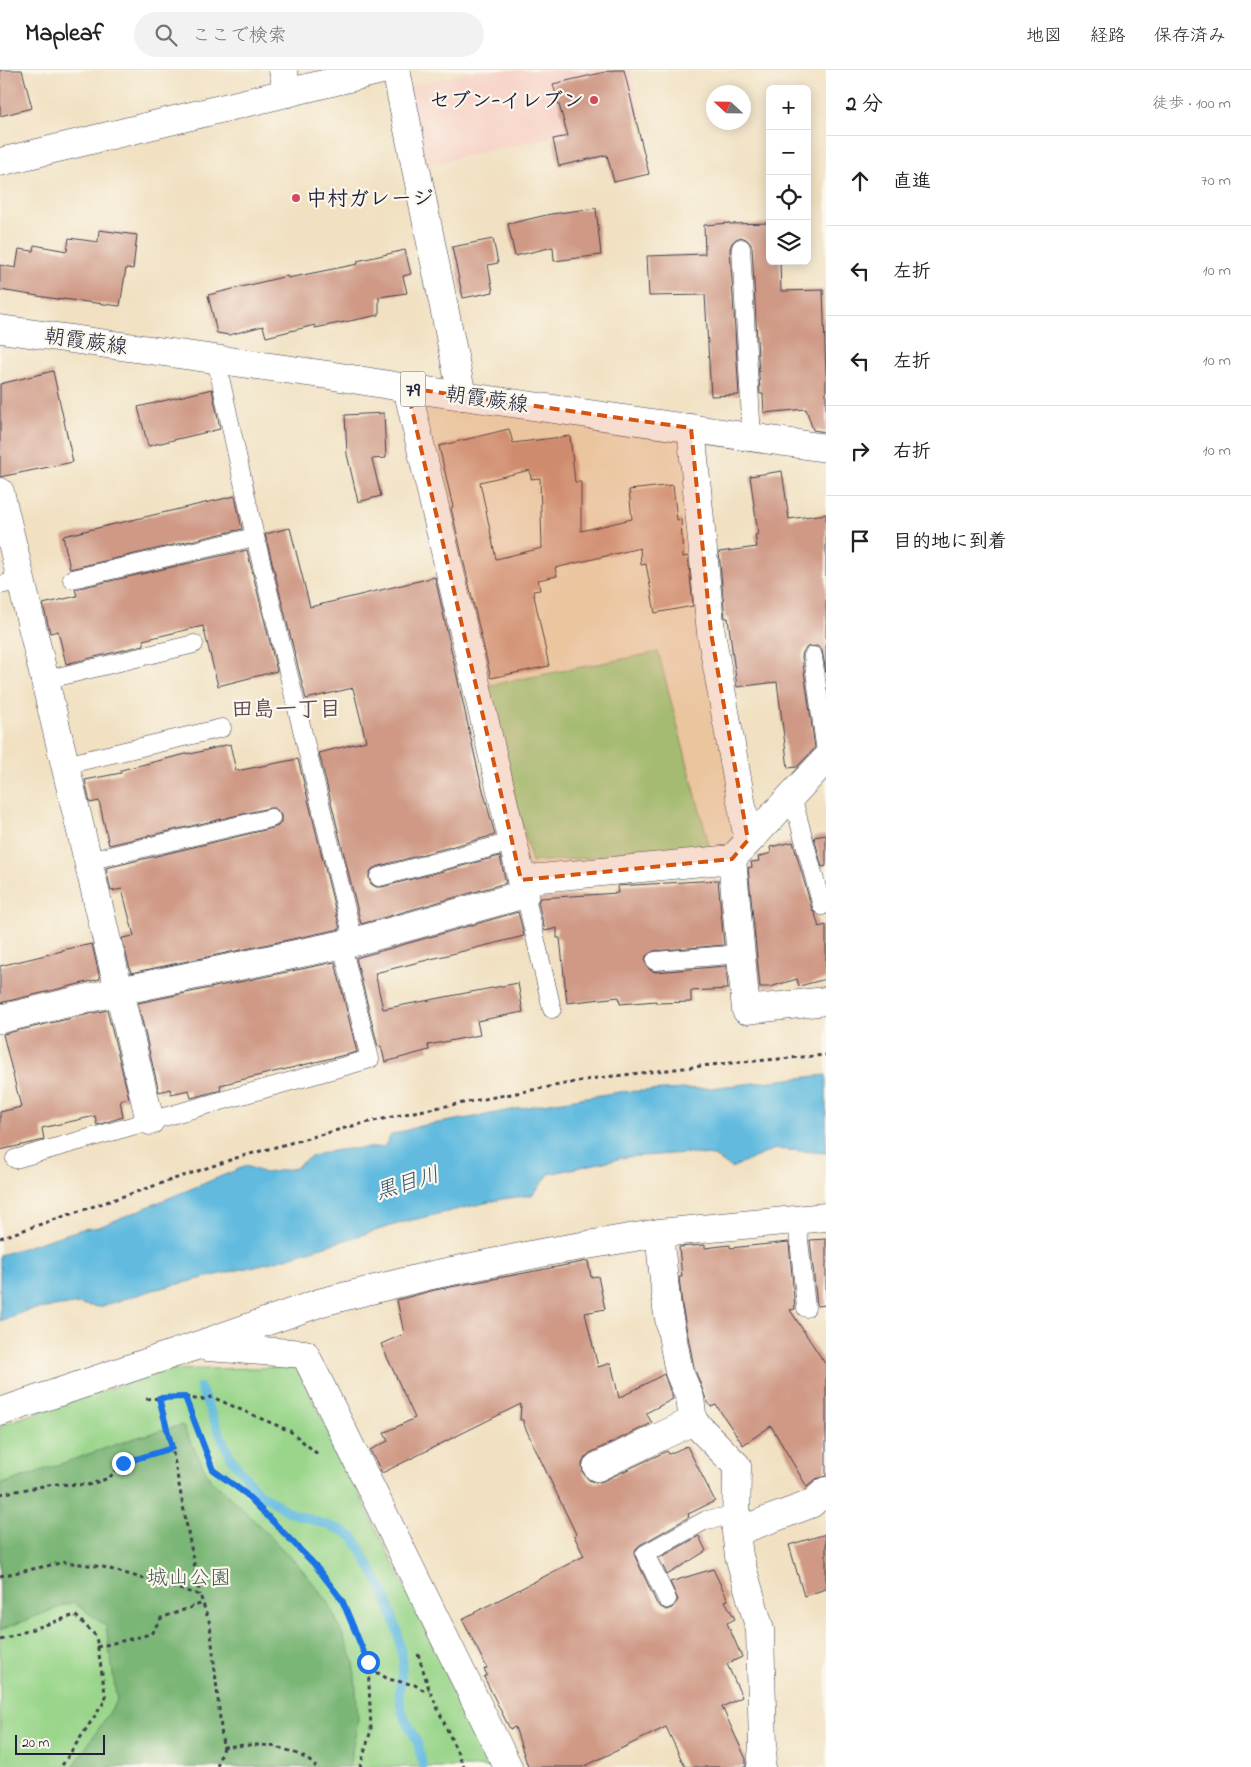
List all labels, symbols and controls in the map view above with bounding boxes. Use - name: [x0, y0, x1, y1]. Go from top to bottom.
- search box: [134, 12, 484, 57]
- text: Mapleaf: [25, 17, 104, 52]
- icon: search: [152, 21, 180, 49]
- text: ここで検索: [192, 23, 287, 50]
- text: 地図: [1026, 24, 1062, 50]
- text: 経路: [1090, 24, 1126, 50]
- text: 保存済み: [1154, 24, 1226, 50]
- north arrow: [706, 85, 751, 130]
- map controls: [766, 85, 811, 265]
- button: +: [766, 85, 811, 130]
- place label: セブン-イレブン: [429, 87, 584, 117]
- text: 2 分: [846, 90, 883, 120]
- text: 徒歩 · 100 m: [1152, 92, 1231, 116]
- marker: セブン-イレブン: [588, 94, 600, 106]
- button: −: [766, 130, 811, 175]
- icon: ahead: [846, 167, 874, 195]
- text: 直進: [893, 169, 931, 196]
- text: 70 m: [1201, 169, 1231, 193]
- button: locate: [766, 175, 811, 220]
- place label: 中村ガレージ: [306, 185, 433, 215]
- marker: 中村ガレージ: [290, 192, 302, 204]
- button: layers: [766, 220, 811, 265]
- icon: left: [846, 257, 874, 285]
- text: 左折: [893, 259, 931, 286]
- text: 10 m: [1203, 259, 1231, 283]
- street label: 朝霞蕨線: [42, 322, 129, 364]
- icon: left: [846, 347, 874, 375]
- text: 左折: [893, 349, 931, 376]
- text: 10 m: [1203, 349, 1231, 373]
- road number: 79: [400, 372, 426, 406]
- street label: 朝霞蕨線: [443, 380, 530, 422]
- icon: right: [846, 437, 874, 465]
- text: 右折: [893, 439, 931, 466]
- text: 10 m: [1203, 439, 1231, 463]
- icon: arrive: [846, 527, 874, 555]
- text: 目的地に到着: [893, 529, 1007, 556]
- district label: 田島一丁目: [231, 695, 341, 727]
- water label: 黒目川: [372, 1160, 444, 1210]
- route end: [112, 1452, 135, 1475]
- park label: 城山公園: [147, 1564, 231, 1594]
- route start: [357, 1651, 380, 1674]
- scale bar: [15, 1732, 105, 1755]
- text: 20 m: [22, 1733, 49, 1754]

